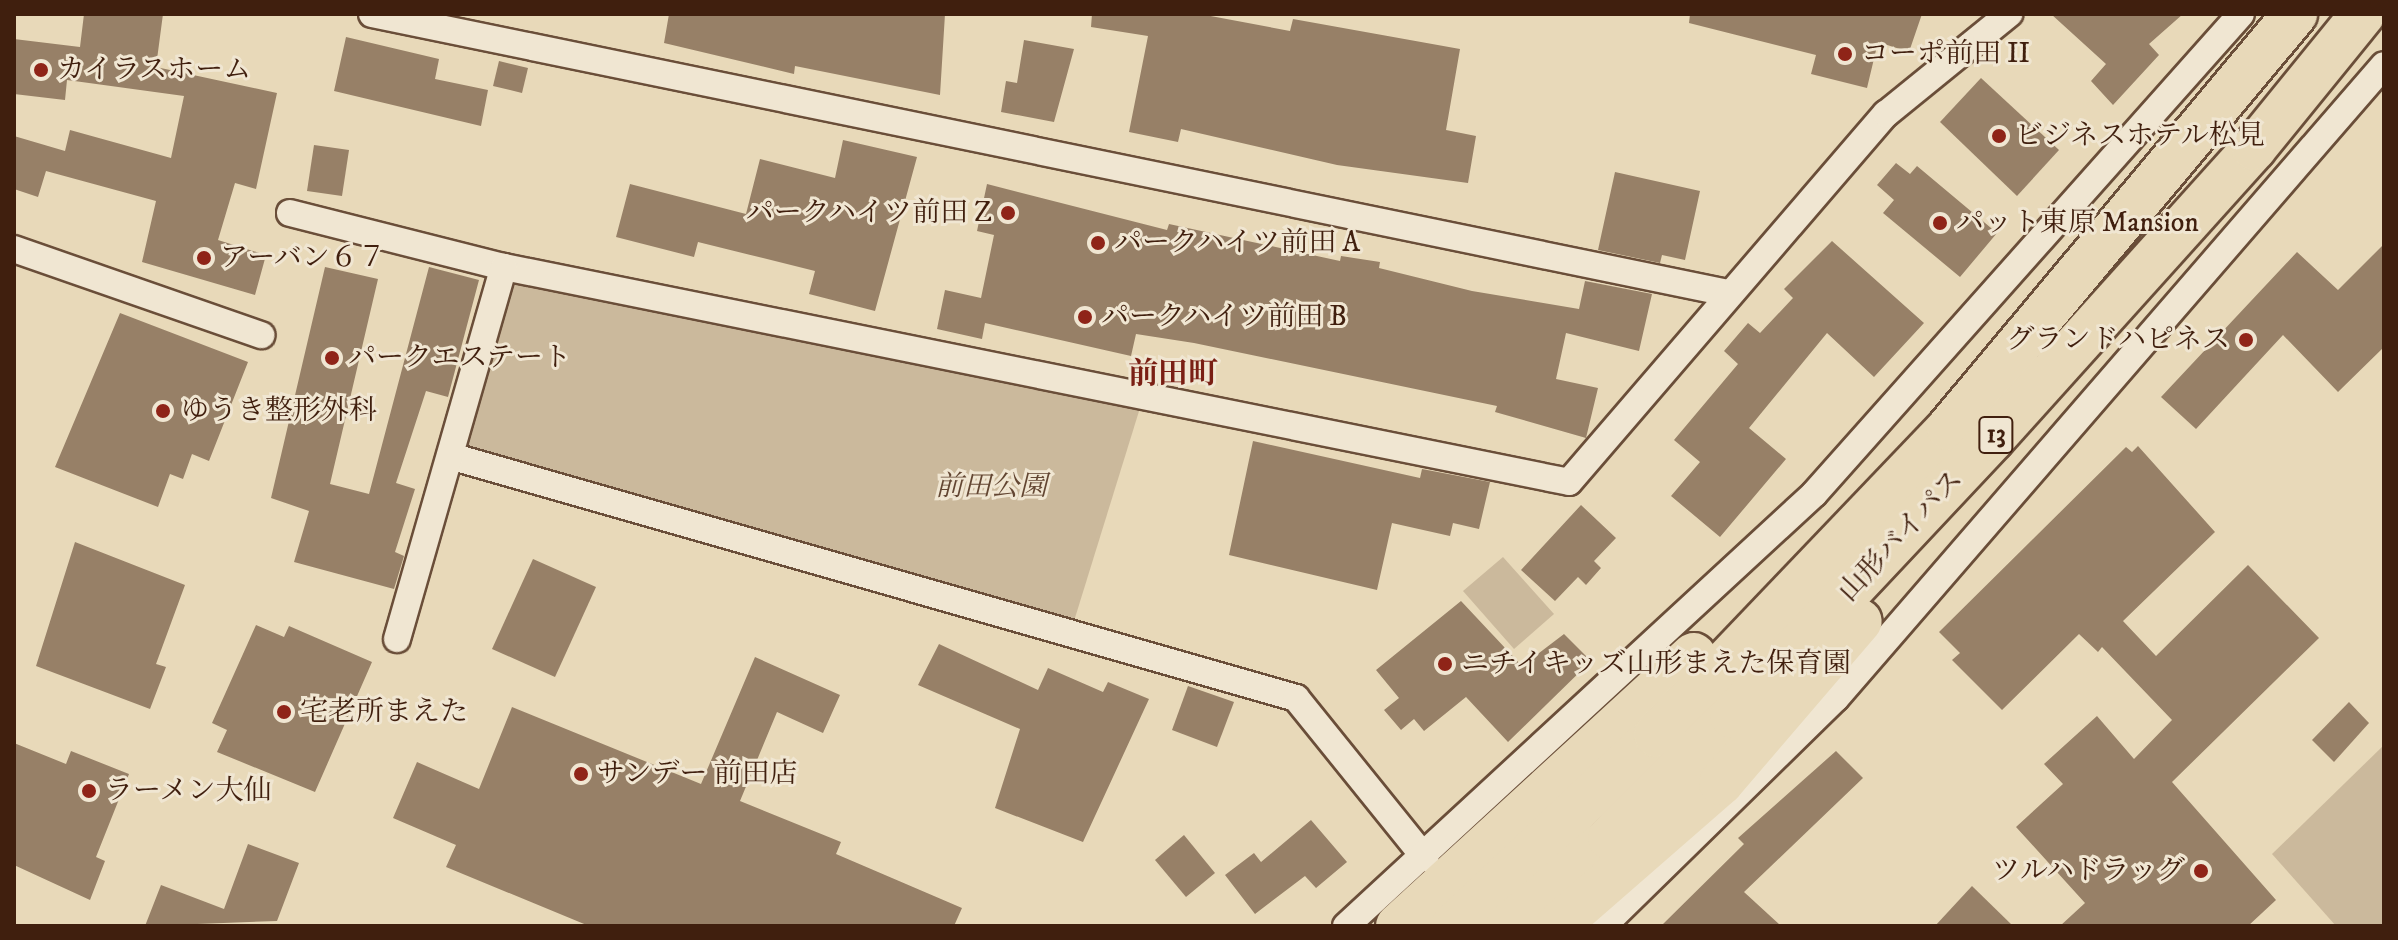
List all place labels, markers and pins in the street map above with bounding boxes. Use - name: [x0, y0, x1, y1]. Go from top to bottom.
- place label: コーポ前田 II: [1861, 37, 2030, 71]
- marker: コーポ前田 II: [1836, 45, 1854, 63]
- place label: カイラスホーム: [57, 53, 253, 87]
- marker: カイラスホーム: [32, 61, 50, 79]
- place label: ビジネスホテル松見: [2015, 119, 2267, 153]
- marker: ビジネスホテル松見: [1990, 127, 2008, 145]
- place label: パークハイツ前田 Z: [744, 196, 992, 230]
- marker: パークハイツ前田 Z: [999, 204, 1017, 222]
- place label: パット東原 Mansion: [1956, 206, 2199, 240]
- marker: パット東原 Mansion: [1931, 214, 1949, 232]
- place label: パークハイツ前田 A: [1114, 226, 1362, 260]
- marker: パークハイツ前田 A: [1089, 234, 1107, 252]
- place label: アーバン６７: [220, 241, 387, 275]
- marker: アーバン６７: [195, 249, 213, 267]
- place label: パークハイツ前田 B: [1101, 300, 1349, 334]
- marker: パークハイツ前田 B: [1076, 308, 1094, 326]
- place label: グランドハピネス: [2006, 323, 2230, 357]
- marker: グランドハピネス: [2237, 331, 2255, 349]
- place label: パークエステート: [348, 341, 572, 375]
- marker: パークエステート: [323, 349, 341, 367]
- place label: ゆうき整形外科: [181, 394, 377, 428]
- marker: ゆうき整形外科: [152, 400, 174, 422]
- place label: ニチイキッズ山形まえた保育園: [1461, 647, 1853, 681]
- marker: ニチイキッズ山形まえた保育園: [1436, 655, 1454, 673]
- place label: 宅老所まえた: [300, 695, 468, 729]
- marker: 宅老所まえた: [275, 703, 293, 721]
- place label: サンデー 前田店: [597, 757, 799, 791]
- marker: サンデー 前田店: [572, 765, 590, 783]
- place label: ラーメン大仙: [105, 774, 273, 808]
- marker: ラーメン大仙: [80, 782, 98, 800]
- place label: ツルハドラッグ: [1989, 854, 2185, 888]
- marker: ツルハドラッグ: [2192, 862, 2210, 880]

